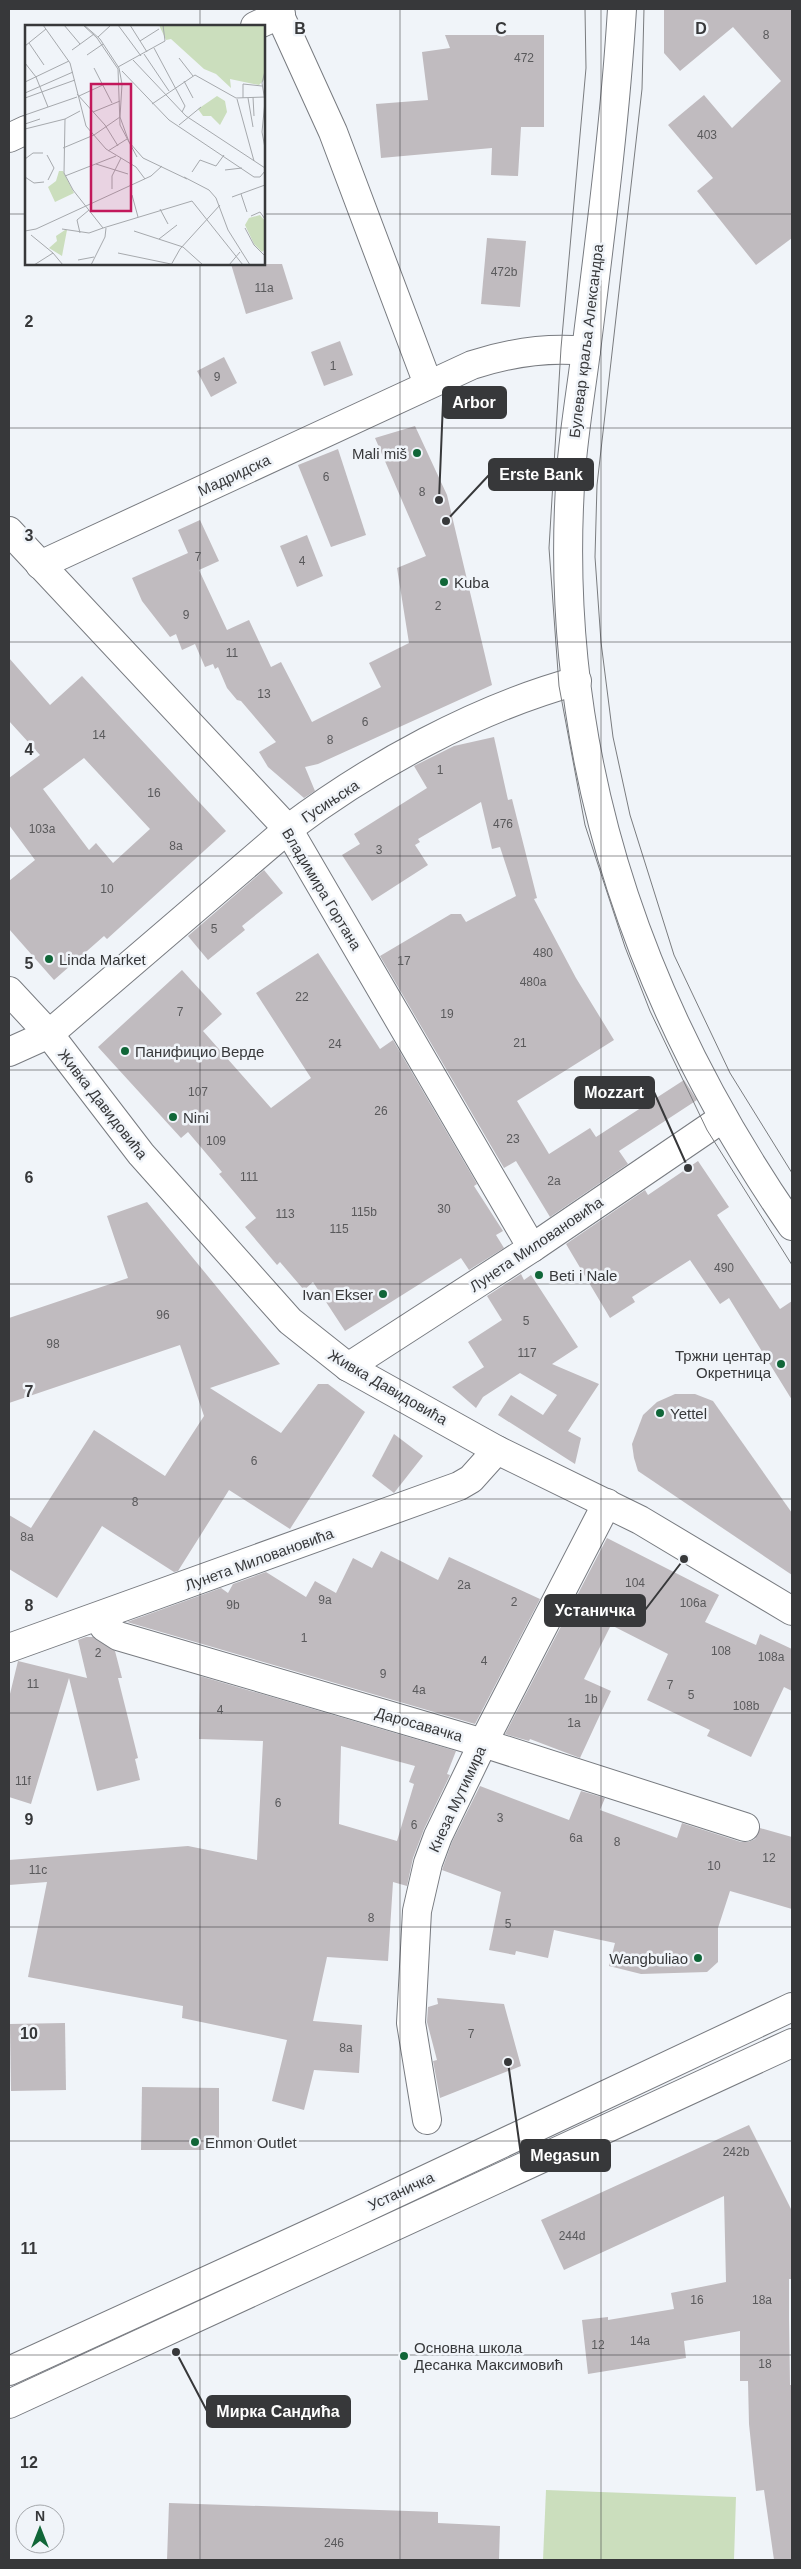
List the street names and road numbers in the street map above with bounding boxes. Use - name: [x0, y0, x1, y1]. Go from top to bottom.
- street label: Булевар краља Александра: [566, 242, 606, 439]
- street label: Мадридска: [195, 451, 274, 499]
- street label: Гусињска: [298, 776, 363, 826]
- street label: Владимира Гортана: [279, 825, 365, 953]
- street label: Живка Давидовића: [55, 1046, 152, 1163]
- street label: Лунета Миловановића: [466, 1193, 606, 1295]
- street label: Живка Давидовића: [325, 1346, 451, 1428]
- street label: Лунета Миловановића: [182, 1524, 336, 1594]
- street label: Даросавачка: [373, 1703, 465, 1745]
- street label: Кнеза Мутимира: [425, 1743, 489, 1855]
- street label: Устаничка: [365, 2168, 437, 2214]

